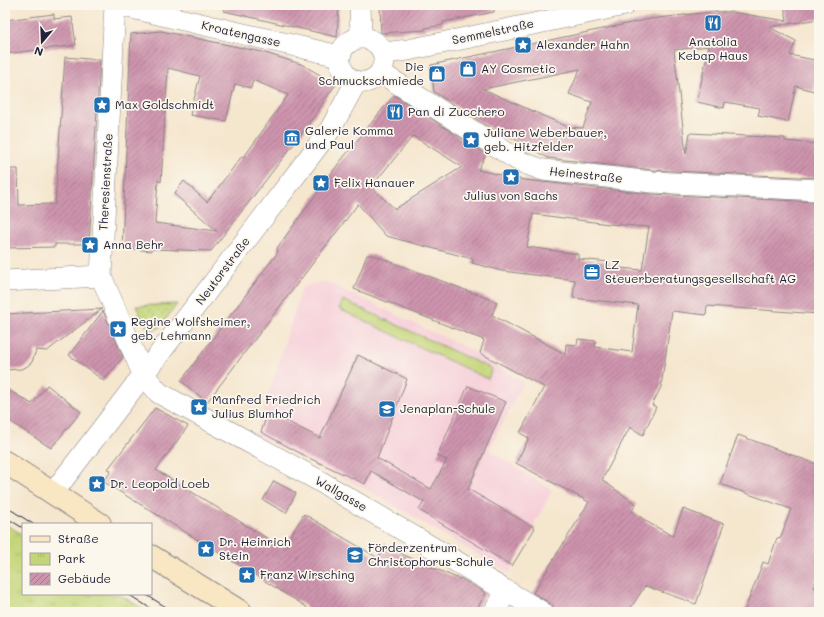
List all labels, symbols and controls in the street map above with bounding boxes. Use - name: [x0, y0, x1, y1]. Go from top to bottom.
- restaurant icon: Anatolia Kebap Haus: [703, 13, 723, 33]
- street label: Semmelstraße: [450, 15, 535, 48]
- street label: Kroatengasse: [200, 16, 282, 50]
- north arrow: [22, 22, 62, 62]
- place label: Anatolia Kebap Haus: [678, 33, 748, 63]
- place icon: Alexander Hahn: [513, 35, 533, 55]
- place label: Alexander Hahn: [536, 36, 629, 52]
- text: N: [32, 43, 45, 60]
- place label: Die Schmuckschmiede: [319, 58, 424, 88]
- shop icon: AY Cosmetic: [458, 59, 478, 79]
- place label: AY Cosmetic: [481, 60, 556, 76]
- shop icon: Die Schmuckschmiede: [427, 64, 447, 84]
- place icon: Max Goldschmidt: [92, 95, 112, 115]
- place label: Max Goldschmidt: [115, 96, 214, 112]
- restaurant icon: Pan di Zucchero: [385, 102, 405, 122]
- place label: Pan di Zucchero: [408, 103, 505, 119]
- place label: Galerie Komma und Paul: [305, 122, 394, 152]
- place label: Juliane Weberbauer, geb. Hitzfelder: [484, 124, 607, 154]
- museum icon: Galerie Komma und Paul: [282, 128, 302, 148]
- place icon: Juliane Weberbauer, geb. Hitzfelder: [461, 130, 481, 150]
- street label: Theresienstraße: [94, 133, 116, 231]
- street label: Heinestraße: [549, 162, 623, 186]
- place icon: Julius von Sachs: [501, 167, 521, 187]
- place icon: Felix Hanauer: [311, 173, 331, 193]
- place label: Felix Hanauer: [334, 174, 415, 190]
- place label: Julius von Sachs: [464, 187, 558, 203]
- street label: Neutorstraße: [191, 233, 253, 308]
- place icon: Anna Behr: [80, 235, 100, 255]
- place label: Anna Behr: [103, 236, 164, 252]
- place label: LZ Steuerberatungsgesellschaft AG: [605, 256, 796, 286]
- office icon: LZ Steuerberatungsgesellschaft AG: [582, 262, 602, 282]
- place label: Regine Wolfsheimer, geb. Lehmann: [131, 313, 250, 343]
- place icon: Regine Wolfsheimer, geb. Lehmann: [108, 319, 128, 339]
- place label: Manfred Friedrich Julius Blumhof: [212, 391, 320, 421]
- place icon: Manfred Friedrich Julius Blumhof: [189, 397, 209, 417]
- school or university icon: Jenaplan-Schule: [377, 399, 397, 419]
- place label: Jenaplan-Schule: [400, 400, 495, 416]
- street label: Wallgasse: [313, 472, 370, 514]
- place icon: Dr. Leopold Loeb: [87, 474, 107, 494]
- place label: Dr. Leopold Loeb: [110, 475, 210, 491]
- legend: [22, 523, 152, 595]
- text: Straße: [58, 530, 99, 546]
- place label: Dr. Heinrich Stein: [219, 533, 291, 563]
- place icon: Dr. Heinrich Stein: [196, 539, 216, 559]
- place label: Förderzentrum Christophorus-Schule: [368, 539, 494, 569]
- school or university icon: Förderzentrum Christophorus-Schule: [345, 545, 365, 565]
- text: Park: [58, 550, 85, 566]
- place icon: Franz Wirsching: [237, 565, 257, 585]
- place label: Franz Wirsching: [260, 566, 355, 582]
- text: Gebäude: [58, 570, 111, 586]

